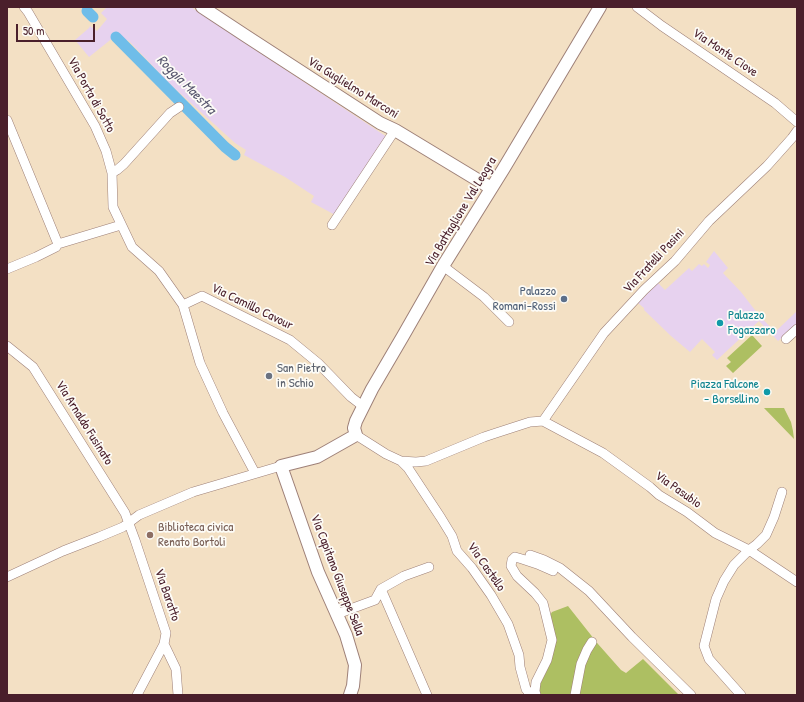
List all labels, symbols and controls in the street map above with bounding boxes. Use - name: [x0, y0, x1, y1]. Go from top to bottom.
- scale bar: [18, 16, 97, 42]
- text: 50 m: [23, 22, 44, 39]
- street label: Via Monte Ciove: [689, 25, 761, 81]
- water label: Roggia Maestra: [153, 52, 219, 118]
- street label: Via Guglielmo Marconi: [305, 54, 401, 122]
- street label: Via Porta di Sotto: [64, 55, 118, 135]
- street label: Via Battaglione Val Leogra: [422, 154, 500, 270]
- street label: Via Fratelli Pasini: [620, 226, 688, 296]
- street label: Via Camillo Cavour: [209, 280, 295, 334]
- place label: Palazzo Romani-Rossi: [493, 284, 556, 315]
- marker: Palazzo Romani-Rossi: [559, 294, 569, 304]
- place label: Palazzo Fogazzaro: [728, 308, 775, 339]
- marker: Palazzo Fogazzaro: [715, 318, 725, 328]
- place label: San Pietro in Schio: [277, 361, 326, 392]
- marker: San Pietro in Schio: [264, 371, 274, 381]
- place label: Piazza Falcone - Borsellino: [691, 377, 759, 408]
- street label: Via Arnaldo Fusinato: [52, 378, 116, 468]
- marker: Piazza Falcone - Borsellino: [762, 387, 772, 397]
- street label: Via Pasubio: [652, 468, 704, 512]
- street label: Via Capitano Giuseppe Sella: [307, 512, 367, 638]
- place label: Biblioteca civica Renato Bortoli: [158, 520, 233, 551]
- marker: Biblioteca civica Renato Bortoli: [145, 530, 155, 540]
- street label: Via Castello: [464, 540, 508, 594]
- street label: Via Baratto: [151, 567, 183, 623]

